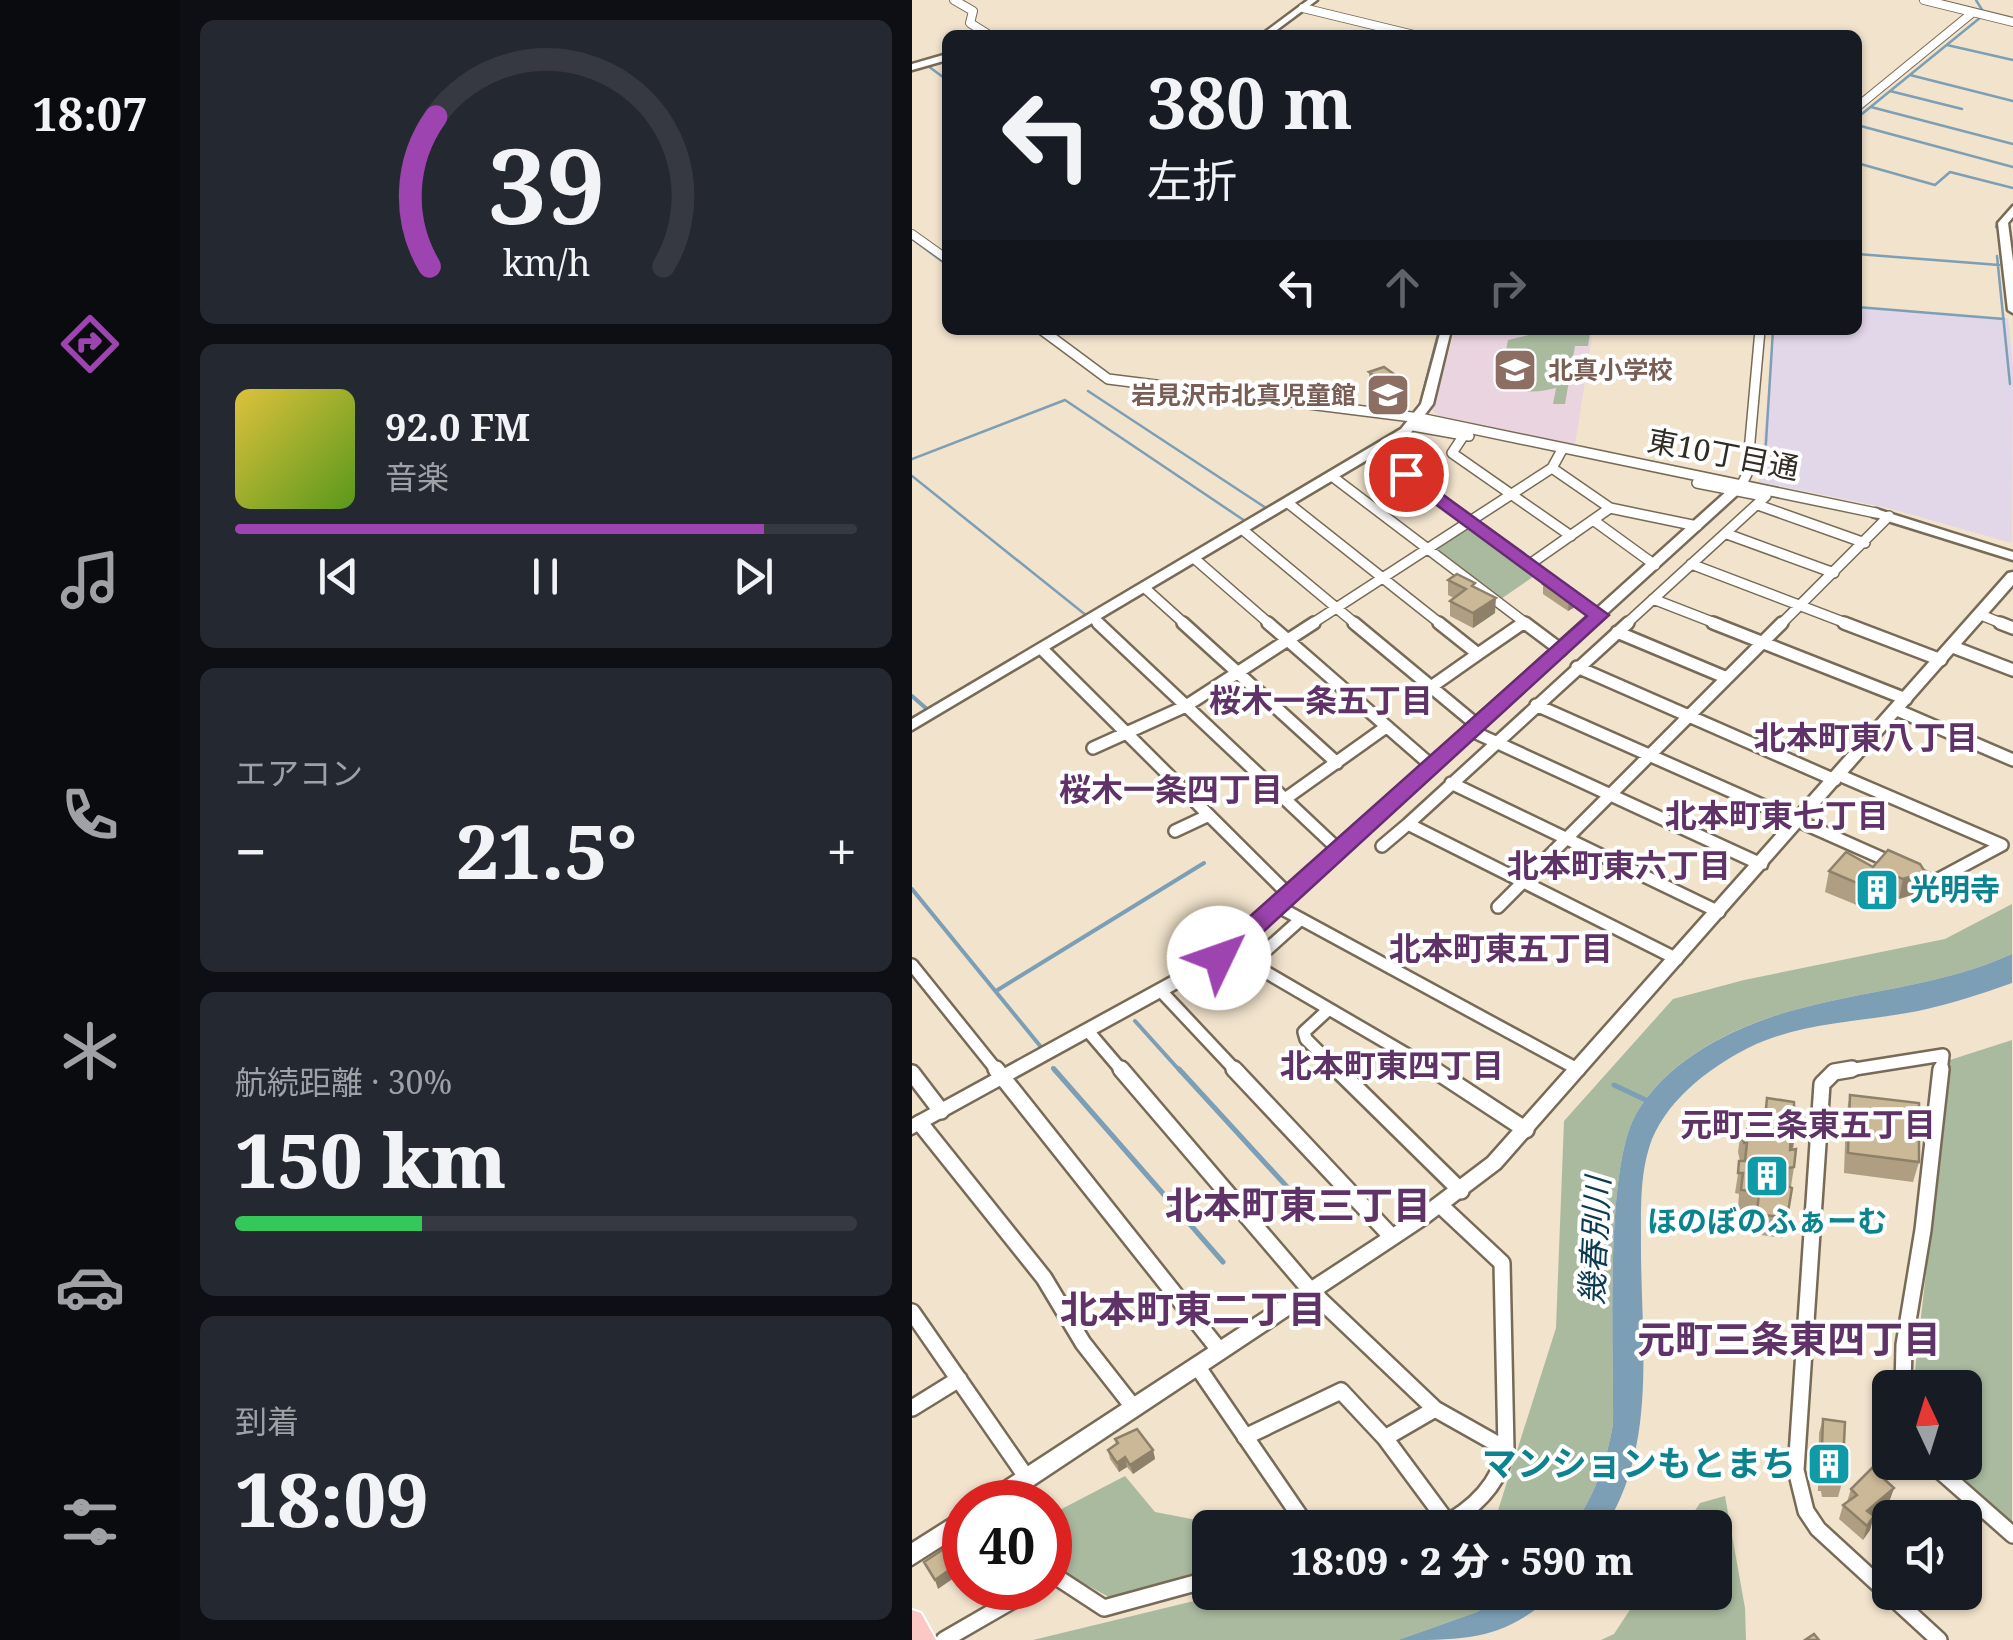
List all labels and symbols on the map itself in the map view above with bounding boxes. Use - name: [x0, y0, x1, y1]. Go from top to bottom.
- school or university icon: 北真小学校: [1492, 347, 1538, 393]
- place label: 北真小学校: [1548, 352, 1673, 386]
- school or university icon: 岩見沢市北真児童館: [1365, 372, 1411, 418]
- place label: 岩見沢市北真児童館: [1131, 377, 1356, 411]
- street label: 東10丁目通: [1644, 419, 1803, 488]
- pin: [1364, 432, 1449, 517]
- district label: 桜木一条五丁目: [1209, 678, 1433, 721]
- district label: 北本町東八丁目: [1754, 715, 1978, 758]
- district label: 桜木一条四丁目: [1059, 767, 1283, 810]
- district label: 北本町東七丁目: [1665, 793, 1889, 836]
- district label: 北本町東六丁目: [1507, 843, 1731, 886]
- building icon: 光明寺: [1854, 867, 1900, 913]
- place label: 光明寺: [1910, 868, 2000, 909]
- position arrow: [1167, 906, 1271, 1010]
- district label: 北本町東五丁目: [1389, 926, 1613, 969]
- district label: 北本町東四丁目: [1280, 1043, 1504, 1086]
- district label: 元町三条東五丁目: [1680, 1102, 1936, 1145]
- building icon: ほのぼのふぁーむ: [1744, 1153, 1790, 1199]
- water label: 幾春別川: [1569, 1173, 1618, 1306]
- district label: 北本町東三丁目: [1165, 1178, 1431, 1230]
- place label: ほのぼのふぁーむ: [1647, 1200, 1887, 1241]
- district label: 北本町東二丁目: [1060, 1282, 1326, 1334]
- district label: 元町三条東四丁目: [1637, 1312, 1941, 1364]
- north arrow: [1872, 1370, 1982, 1480]
- place label: マンションもとまち: [1482, 1439, 1796, 1486]
- building icon: マンションもとまち: [1806, 1441, 1852, 1487]
- speed limit sign: 40: [942, 1480, 1072, 1610]

